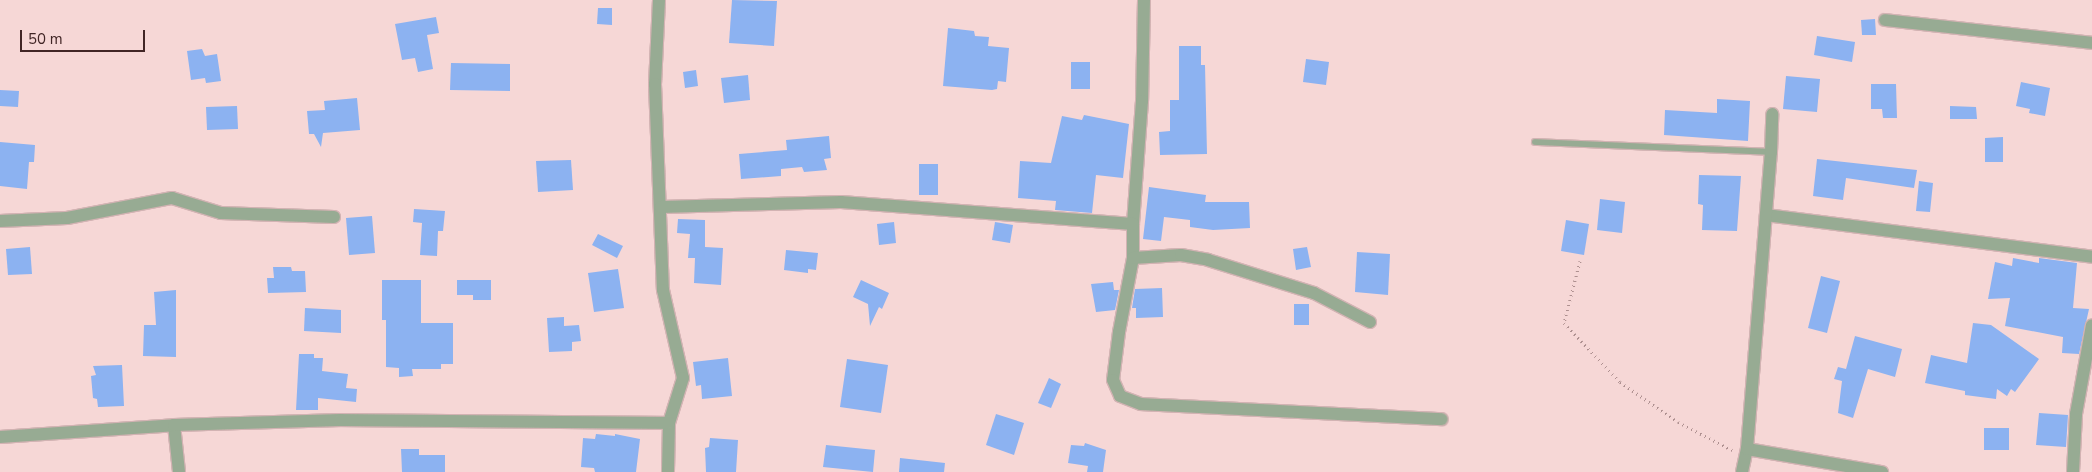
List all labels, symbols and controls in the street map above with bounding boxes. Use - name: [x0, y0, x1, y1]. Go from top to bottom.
- scale bar: [22, 20, 148, 52]
- text: 50 m: [28, 29, 63, 49]

